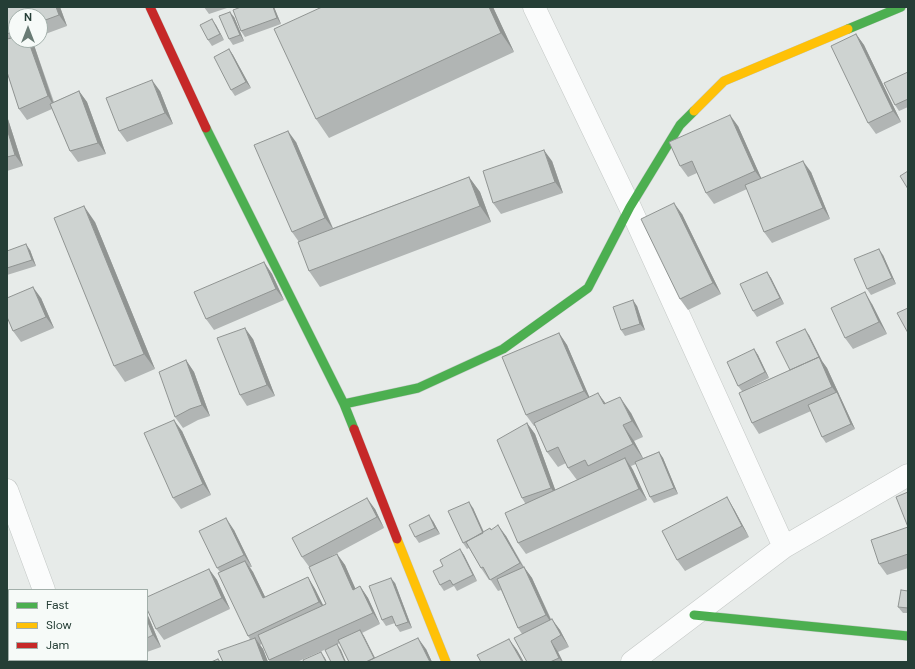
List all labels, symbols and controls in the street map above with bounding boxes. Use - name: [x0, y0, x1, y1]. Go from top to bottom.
- north arrow: [8, 8, 48, 48]
- text: N: [24, 10, 32, 24]
- legend: [8, 589, 148, 661]
- text: Fast: [46, 597, 69, 613]
- text: Slow: [46, 617, 72, 633]
- text: Jam: [46, 637, 69, 653]

